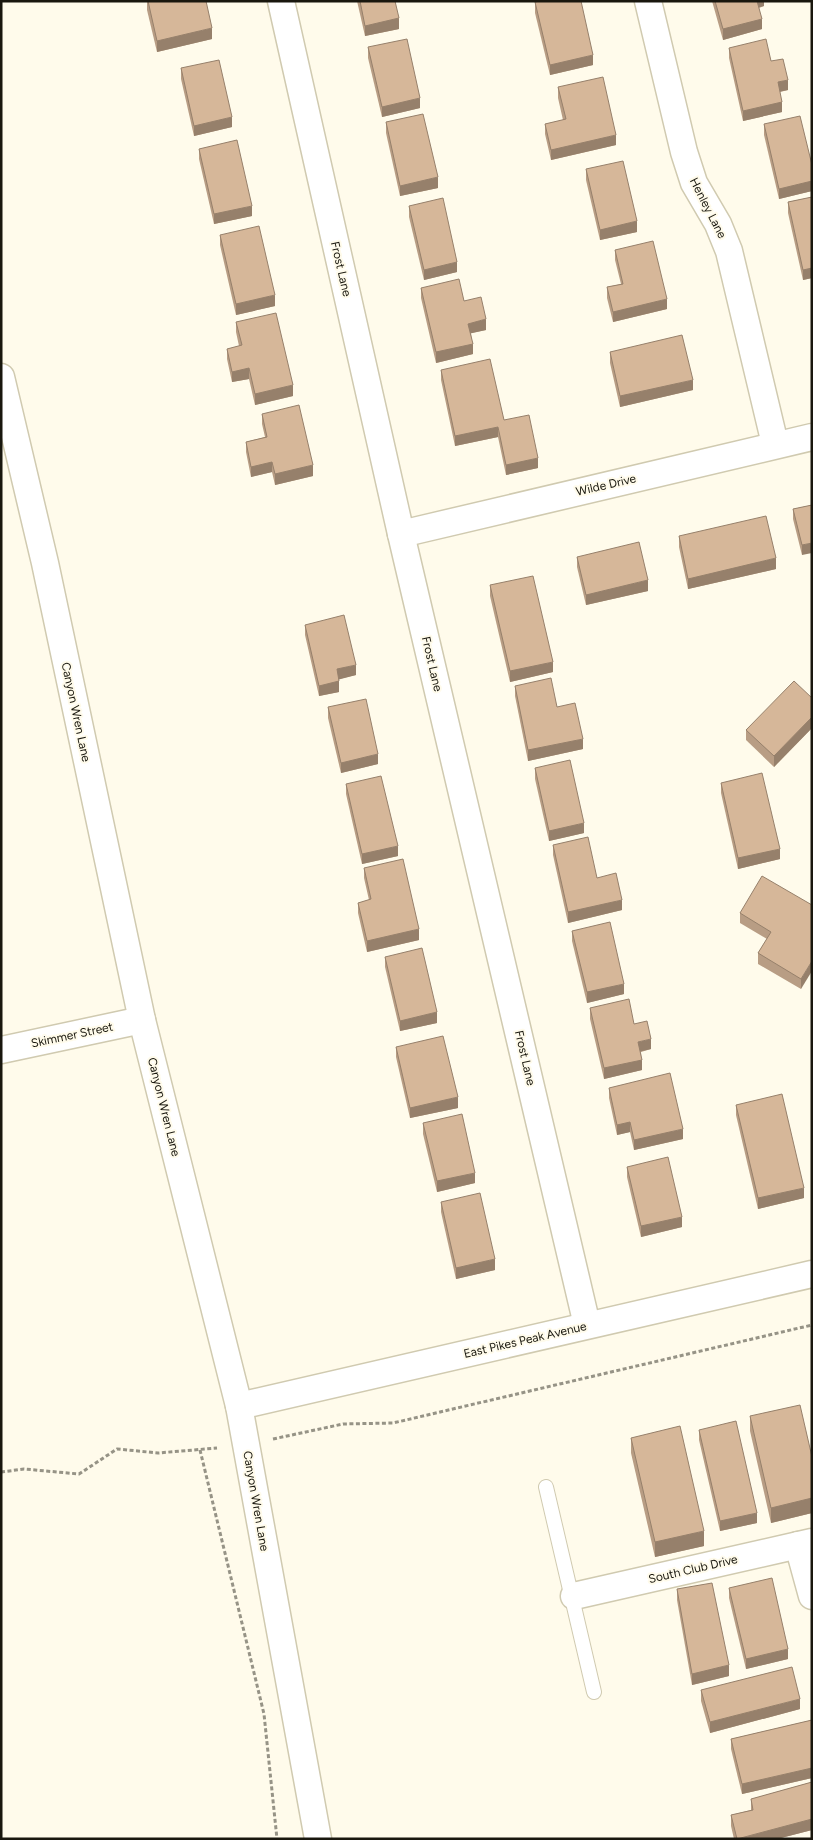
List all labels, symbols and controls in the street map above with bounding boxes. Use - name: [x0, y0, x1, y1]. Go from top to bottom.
- street label: Henley Lane: [687, 175, 729, 241]
- street label: Frost Lane: [328, 240, 354, 298]
- street label: Wilde Drive: [575, 471, 638, 499]
- street label: Frost Lane: [419, 635, 445, 693]
- street label: Canyon Wren Lane: [59, 661, 93, 764]
- street label: Skimmer Street: [30, 1019, 115, 1051]
- street label: Frost Lane: [512, 1029, 538, 1087]
- street label: Canyon Wren Lane: [145, 1056, 183, 1158]
- street label: East Pikes Peak Avenue: [462, 1319, 588, 1361]
- street label: Canyon Wren Lane: [240, 1450, 272, 1553]
- street label: South Club Drive: [647, 1552, 739, 1586]

